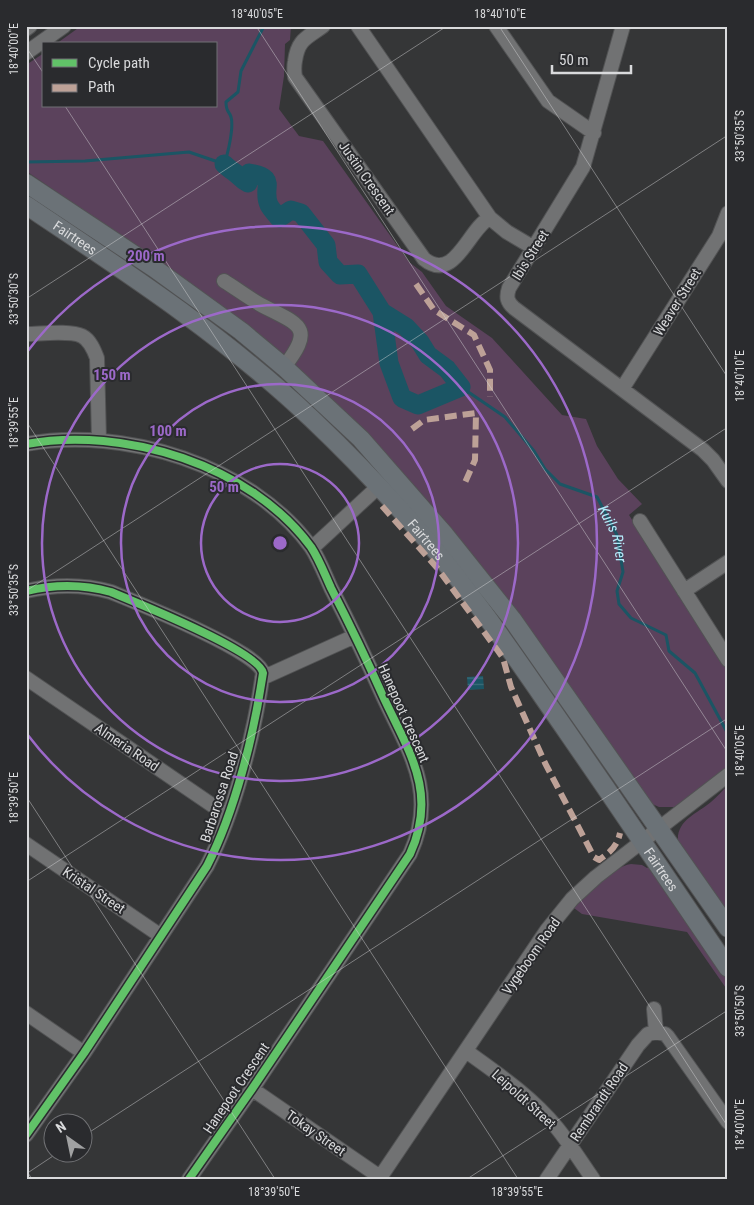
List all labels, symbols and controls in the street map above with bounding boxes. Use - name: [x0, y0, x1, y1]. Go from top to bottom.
- text: 18°40'05"E: [231, 7, 283, 21]
- text: 18°40'10"E: [474, 7, 526, 21]
- text: 18°40'00"E: [7, 23, 21, 75]
- legend: [42, 42, 218, 108]
- scale bar: [552, 42, 630, 74]
- text: 50 m: [559, 51, 589, 69]
- text: Cycle path: [88, 54, 150, 72]
- text: Path: [88, 78, 115, 96]
- text: 33°50'35"S: [733, 110, 747, 162]
- street label: Justin Crescent: [336, 138, 398, 218]
- street label: Fairtrees: [50, 217, 100, 258]
- street label: Ibis Street: [508, 227, 552, 283]
- text: 200 m: [127, 247, 165, 265]
- street label: Weaver Street: [650, 265, 704, 339]
- text: 33°50'30"S: [7, 273, 21, 325]
- text: 18°40'10"E: [733, 350, 747, 402]
- text: 150 m: [93, 366, 131, 384]
- text: 18°39'55"E: [7, 397, 21, 449]
- text: 100 m: [149, 422, 187, 440]
- text: 50 m: [209, 478, 239, 496]
- water label: Kuils River: [594, 502, 630, 564]
- street label: Fairtrees: [404, 516, 448, 563]
- centre of rings: [271, 534, 289, 552]
- text: 33°50'35"S: [7, 564, 21, 616]
- street label: Hanepoot Crescent: [375, 661, 433, 765]
- street label: Almeria Road: [92, 720, 162, 774]
- text: 18°40'05"E: [733, 725, 747, 777]
- street label: Barbarossa Road: [197, 750, 241, 844]
- text: 18°39'50"E: [7, 772, 21, 824]
- street label: Fairtrees: [641, 845, 682, 894]
- street label: Kristal Street: [60, 863, 128, 917]
- street label: Vygeboom Road: [499, 915, 563, 997]
- text: 33°50'50"S: [733, 985, 747, 1037]
- street label: Hanepoot Crescent: [200, 1040, 272, 1136]
- street label: Rembrandt Road: [567, 1060, 631, 1144]
- street label: Leipoldt Street: [489, 1066, 559, 1132]
- text: 18°40'00"E: [733, 1099, 747, 1151]
- street label: Tokay Street: [283, 1107, 349, 1159]
- north arrow: [42, 1112, 92, 1162]
- text: N: [53, 1118, 69, 1136]
- text: 18°39'50"E: [248, 1185, 300, 1199]
- text: 18°39'55"E: [491, 1185, 543, 1199]

